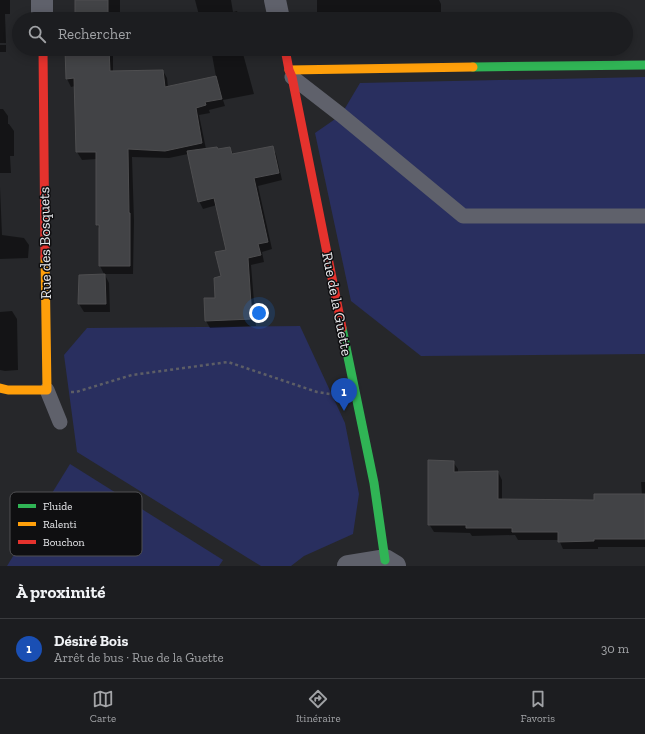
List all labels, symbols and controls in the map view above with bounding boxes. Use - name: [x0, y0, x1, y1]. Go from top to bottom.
- search box: [12, 12, 633, 56]
- icon: search: [26, 23, 48, 45]
- text: Rechercher: [58, 25, 132, 43]
- street label: Rue des Bosquets: [35, 187, 55, 299]
- street label: Rue de la Guette: [318, 251, 356, 357]
- your location: [249, 303, 269, 323]
- pin: 1: [331, 378, 357, 411]
- legend: [10, 492, 142, 556]
- text: Fluide: [43, 500, 73, 513]
- text: Ralenti: [43, 518, 77, 531]
- text: Bouchon: [43, 536, 85, 549]
- text: À proximité: [16, 582, 105, 602]
- text: Désiré Bois: [54, 632, 128, 650]
- text: 1: [26, 641, 32, 656]
- text: 30 m: [601, 641, 629, 656]
- text: Arrêt de bus · Rue de la Guette: [54, 650, 224, 665]
- tab: Carte: [90, 688, 116, 725]
- tab: Itinéraire: [296, 688, 341, 725]
- tab: Favoris: [520, 688, 555, 725]

